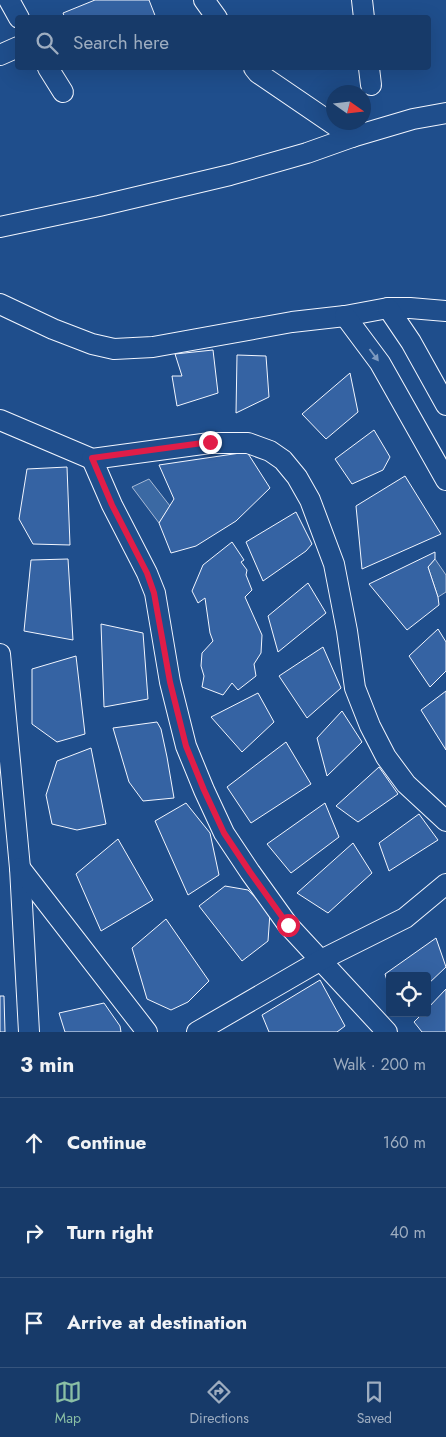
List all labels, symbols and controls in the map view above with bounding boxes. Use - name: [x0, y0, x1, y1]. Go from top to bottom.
- search box: [15, 15, 431, 70]
- icon: search: [33, 29, 61, 57]
- text: Search here: [73, 29, 169, 56]
- north arrow: [326, 85, 371, 130]
- one-way arrow: [369, 348, 379, 362]
- route end: [199, 431, 222, 454]
- route start: [277, 914, 300, 937]
- map controls: [386, 972, 431, 1017]
- button: locate: [386, 972, 431, 1017]
- text: 3 min: [20, 1050, 74, 1080]
- text: Walk · 200 m: [333, 1053, 426, 1076]
- icon: ahead: [20, 1129, 48, 1157]
- text: Continue: [67, 1129, 146, 1156]
- text: 160 m: [383, 1131, 426, 1154]
- icon: right: [20, 1219, 48, 1247]
- text: Turn right: [67, 1219, 153, 1246]
- text: 40 m: [390, 1221, 426, 1244]
- icon: arrive: [20, 1309, 48, 1337]
- text: Arrive at destination: [67, 1309, 247, 1336]
- tab: Map: [54, 1378, 82, 1428]
- tab: Directions: [190, 1378, 249, 1428]
- tab: Saved: [357, 1378, 392, 1428]

